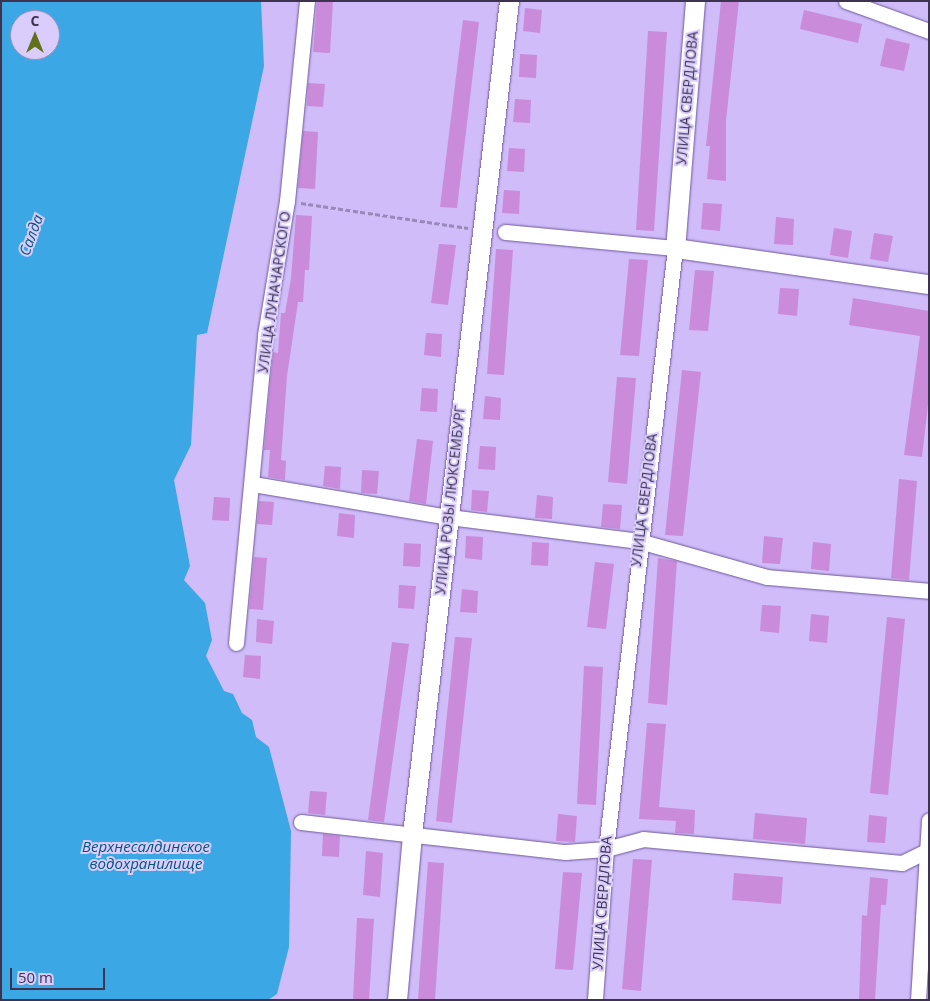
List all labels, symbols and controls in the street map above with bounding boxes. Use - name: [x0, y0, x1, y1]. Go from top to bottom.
- north arrow: [10, 10, 60, 60]
- text: С: [31, 11, 39, 30]
- street label: УЛИЦА СВЕРДЛОВА: [673, 30, 701, 166]
- street label: УЛИЦА ЛУНАЧАРСКОГО: [254, 210, 294, 374]
- water label: Салда: [15, 212, 47, 258]
- street label: УЛИЦА РОЗЫ ЛЮКСЕМБУРГ: [432, 405, 468, 595]
- street label: УЛИЦА СВЕРДЛОВА: [627, 432, 661, 568]
- street label: УЛИЦА СВЕРДЛОВА: [589, 835, 615, 971]
- water label: Верхнесалдинское водохранилище: [82, 837, 210, 872]
- scale bar: [12, 958, 108, 990]
- text: 50 m: [18, 967, 53, 987]

